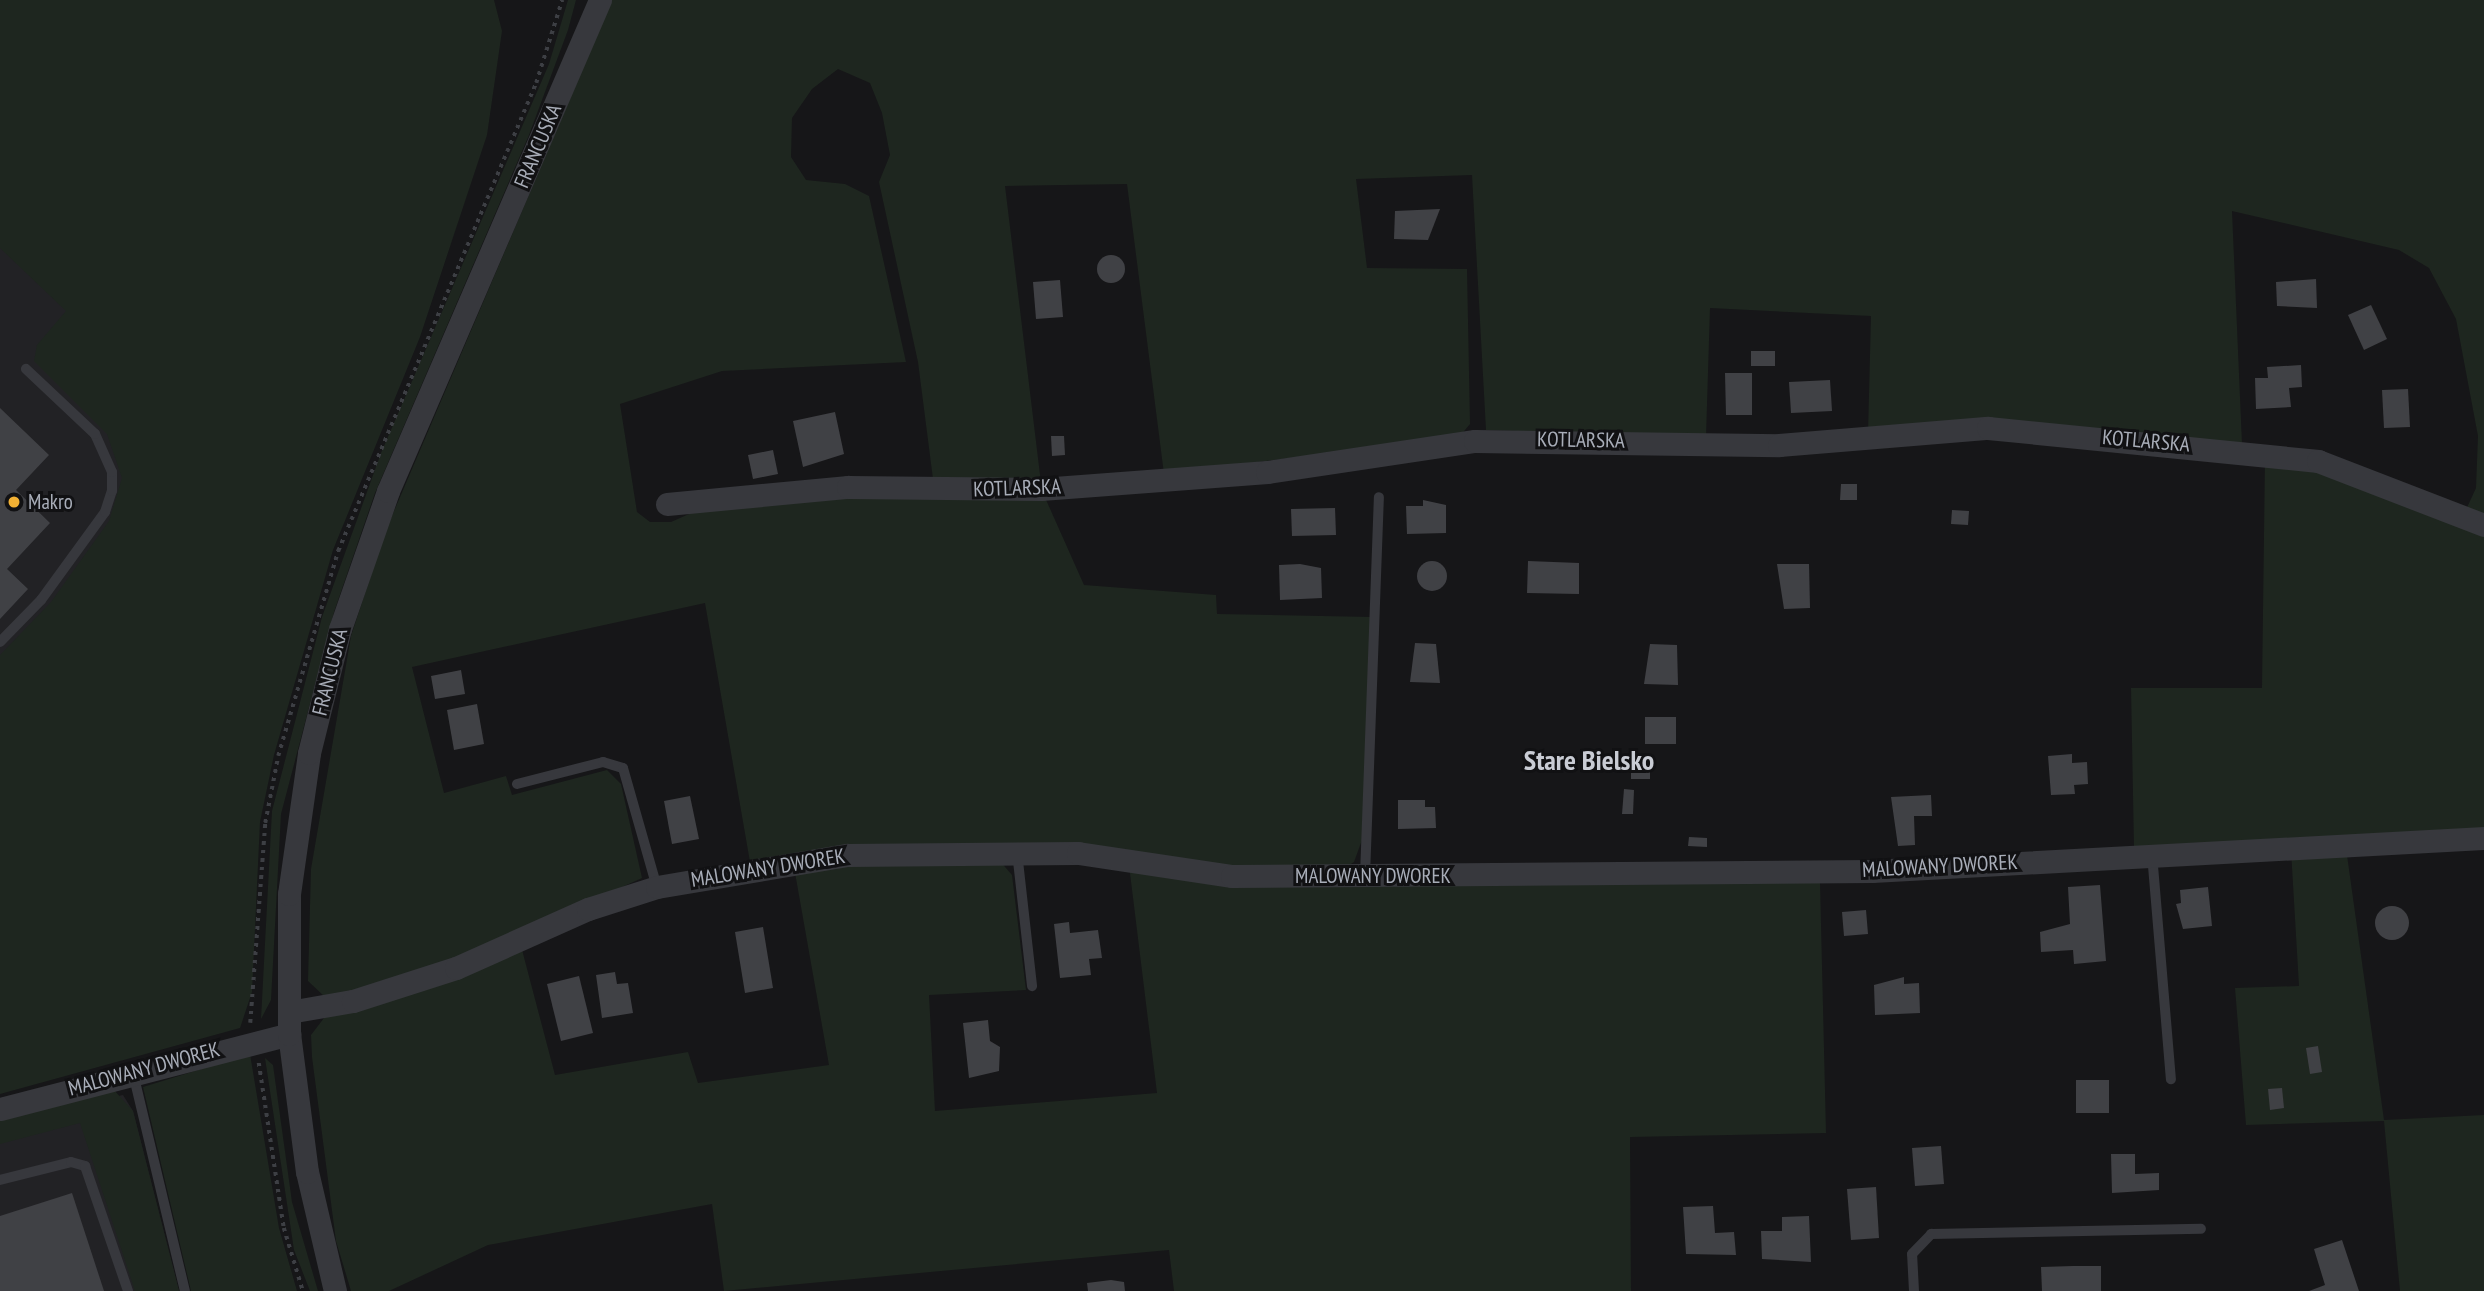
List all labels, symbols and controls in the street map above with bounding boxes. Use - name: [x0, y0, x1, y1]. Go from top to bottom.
- street label: FRANCUSKA: [509, 100, 567, 192]
- street label: KOTLARSKA: [2101, 425, 2191, 457]
- street label: KOTLARSKA: [1537, 427, 1625, 453]
- street label: KOTLARSKA: [973, 474, 1061, 502]
- place label: Makro: [28, 489, 73, 515]
- marker: Makro: [6, 494, 22, 510]
- street label: FRANCUSKA: [307, 626, 353, 718]
- district label: Stare Bielsko: [1524, 743, 1654, 777]
- street label: MALOWANY DWOREK: [689, 843, 847, 893]
- street label: MALOWANY DWOREK: [1861, 849, 2019, 883]
- street label: MALOWANY DWOREK: [1295, 863, 1451, 889]
- street label: MALOWANY DWOREK: [65, 1037, 223, 1101]

